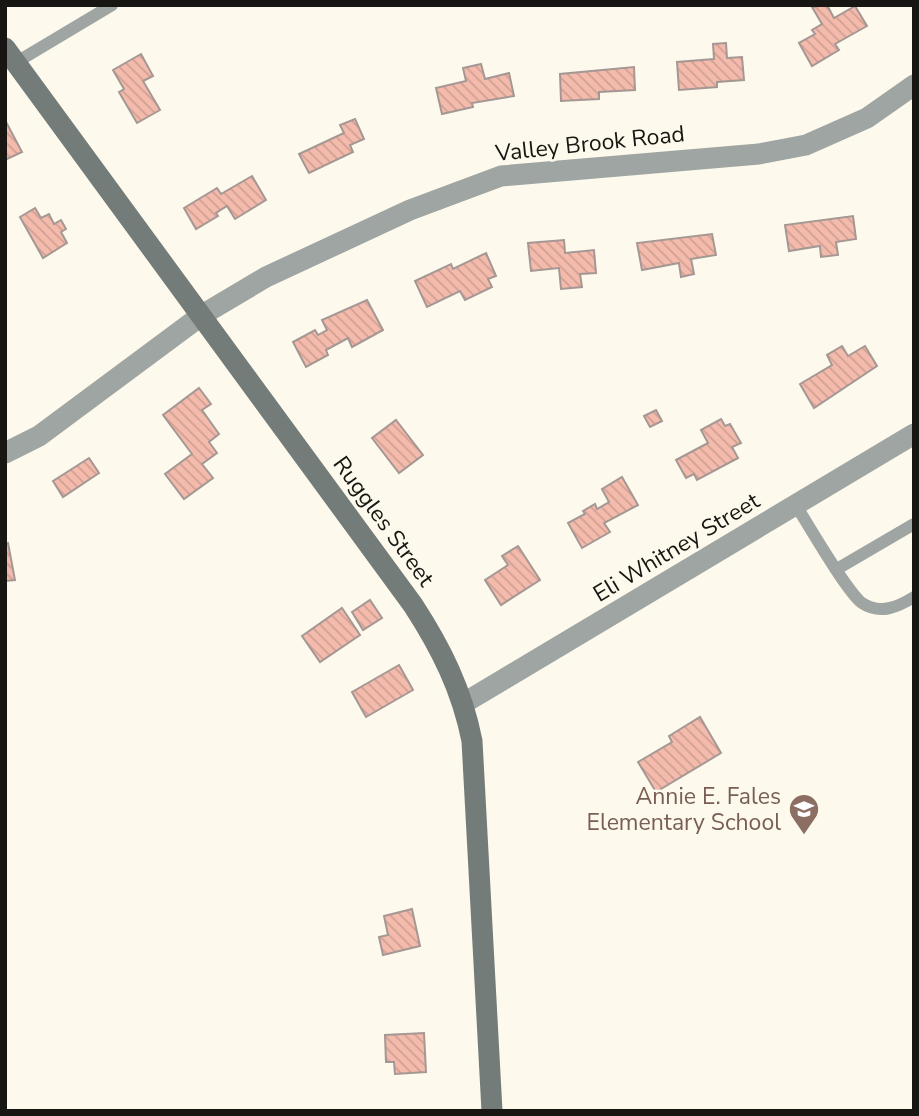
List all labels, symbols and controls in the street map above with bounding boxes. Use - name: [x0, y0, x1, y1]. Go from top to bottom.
- street label: Valley Brook Road: [493, 118, 686, 169]
- street label: Ruggles Street: [326, 450, 442, 593]
- street label: Eli Whitney Street: [587, 485, 766, 609]
- place label: Annie E. Fales Elementary School: [587, 781, 781, 838]
- school or university icon: Annie E. Fales Elementary School: [787, 792, 821, 836]

